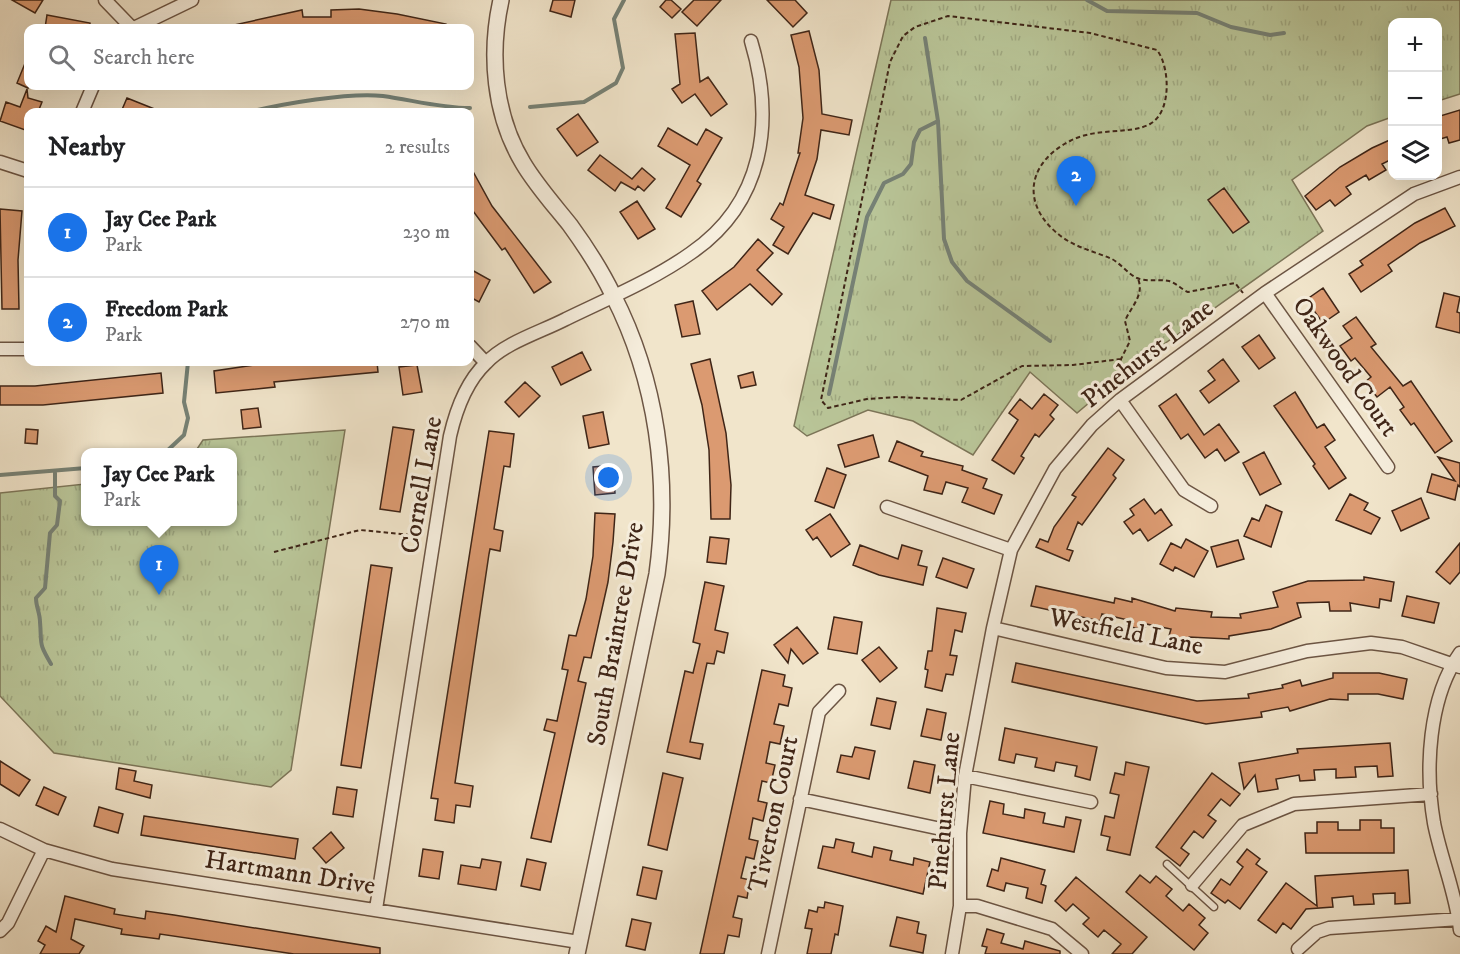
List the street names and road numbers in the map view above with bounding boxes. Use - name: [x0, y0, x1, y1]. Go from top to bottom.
- street label: Oakwood Court: [1285, 291, 1405, 443]
- street label: Pinehurst Lane: [1075, 292, 1221, 416]
- street label: Cornell Lane: [394, 414, 450, 556]
- street label: South Braintree Drive: [580, 520, 652, 748]
- street label: Westfield Lane: [1045, 601, 1206, 663]
- street label: Pinehurst Lane: [922, 731, 968, 891]
- street label: Tiverton Court: [741, 733, 807, 895]
- street label: Hartmann Drive: [202, 843, 378, 903]

